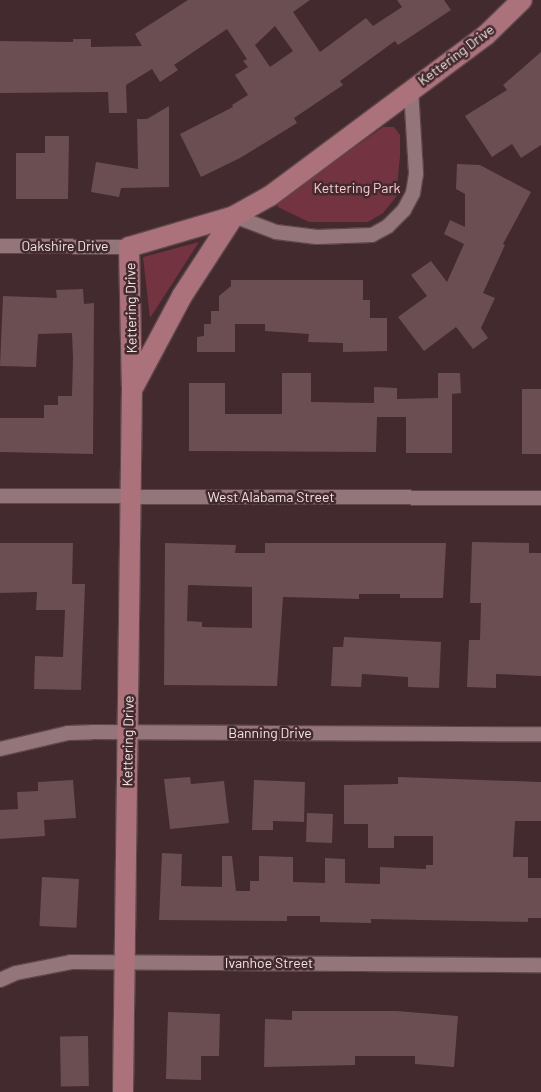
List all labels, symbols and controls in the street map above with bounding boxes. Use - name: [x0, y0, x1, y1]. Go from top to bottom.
- street label: Kettering Drive: [415, 21, 497, 89]
- park label: Kettering Park: [313, 180, 401, 196]
- street label: Oakshire Drive: [21, 238, 109, 254]
- street label: Kettering Drive: [122, 262, 140, 354]
- street label: West Alabama Street: [208, 489, 334, 505]
- street label: Kettering Drive: [119, 695, 137, 787]
- street label: Banning Drive: [228, 725, 312, 741]
- street label: Ivanhoe Street: [225, 955, 313, 971]

